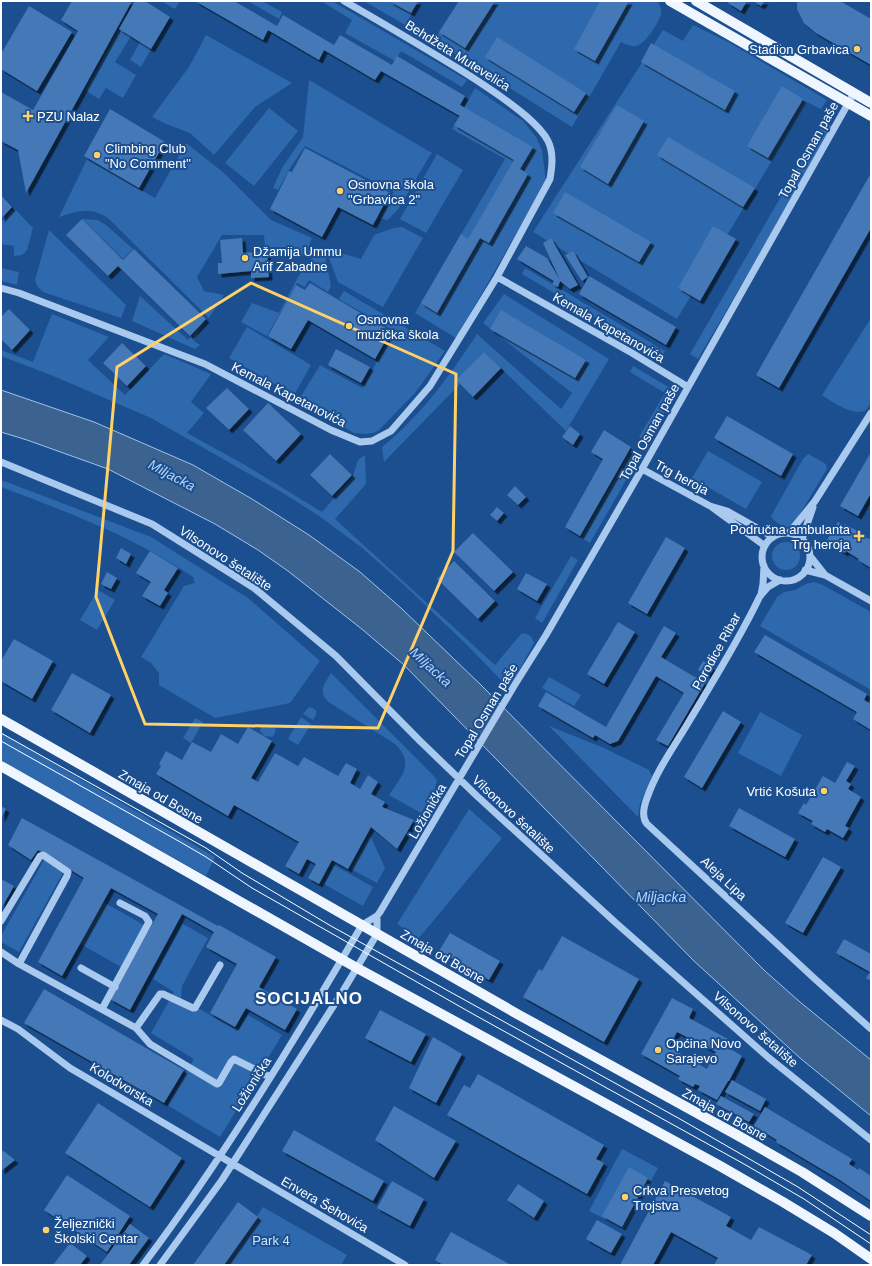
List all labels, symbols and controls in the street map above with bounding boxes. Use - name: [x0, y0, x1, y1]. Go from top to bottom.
- street label: Behdžeta Mutevelića: [403, 17, 514, 94]
- place label: Stadion Grbavica: [749, 42, 850, 57]
- marker: Stadion Grbavica: [852, 44, 862, 54]
- street label: Topal Osman paše: [776, 99, 841, 201]
- place label: PZU Nalaz: [37, 109, 100, 124]
- marker: PZU Nalaz: [22, 110, 34, 122]
- place label: Climbing Club "No Comment": [105, 141, 191, 171]
- marker: Climbing Club "No Comment": [92, 150, 102, 160]
- place label: Osnovna škola "Grbavica 2": [348, 177, 435, 207]
- marker: Osnovna škola "Grbavica 2": [335, 186, 345, 196]
- place label: Džamija Ummu Arif Zabadne: [253, 244, 342, 274]
- marker: Džamija Ummu Arif Zabadne: [240, 253, 250, 263]
- street label: Kemala Kapetanovića: [550, 289, 668, 366]
- place label: Osnovna muzička škola: [357, 312, 439, 342]
- marker: Osnovna muzička škola: [344, 321, 354, 331]
- street label: Kemala Kapetanovića: [229, 359, 349, 430]
- street label: Topal Osman paše: [617, 381, 682, 483]
- water label: Miljacka: [146, 456, 198, 494]
- street label: Trg heroja: [652, 457, 712, 498]
- place label: Područna ambulanta Trg heroja: [730, 522, 851, 552]
- street label: Vilsonovo šetalište: [177, 523, 275, 594]
- marker: Područna ambulanta Trg heroja: [853, 530, 865, 542]
- street label: Porodice Ribar: [689, 609, 744, 692]
- water label: Miljacka: [407, 644, 455, 690]
- street label: Topal Osman paše: [452, 661, 521, 762]
- street label: Zmaja od Bosne: [116, 766, 205, 827]
- street label: Vilsonovo šetalište: [469, 772, 558, 856]
- street label: Ložionička: [406, 780, 450, 842]
- place label: Vrtić Košuta: [746, 784, 817, 799]
- marker: Vrtić Košuta: [819, 786, 829, 796]
- street label: Aleja Lipa: [698, 853, 750, 904]
- water label: Miljacka: [636, 889, 686, 905]
- street label: Zmaja od Bosne: [398, 926, 487, 987]
- street label: Vilsonovo šetalište: [710, 988, 801, 1070]
- district label: SOCIJALNO: [255, 989, 363, 1008]
- place label: Općina Novo Sarajevo: [666, 1036, 741, 1066]
- marker: Općina Novo Sarajevo: [653, 1045, 663, 1055]
- street label: Ložionička: [229, 1054, 274, 1114]
- street label: Kolodvorska: [87, 1060, 157, 1110]
- street label: Zmaja od Bosne: [680, 1085, 770, 1144]
- street label: Envera Šehovića: [278, 1173, 372, 1236]
- place label: Crkva Presvetog Trojstva: [633, 1183, 729, 1213]
- marker: Crkva Presvetog Trojstva: [620, 1192, 630, 1202]
- place label: Željeznički Školski Centar: [54, 1216, 138, 1246]
- marker: Željeznički Školski Centar: [41, 1225, 51, 1235]
- park label: Park 4: [252, 1233, 290, 1248]

